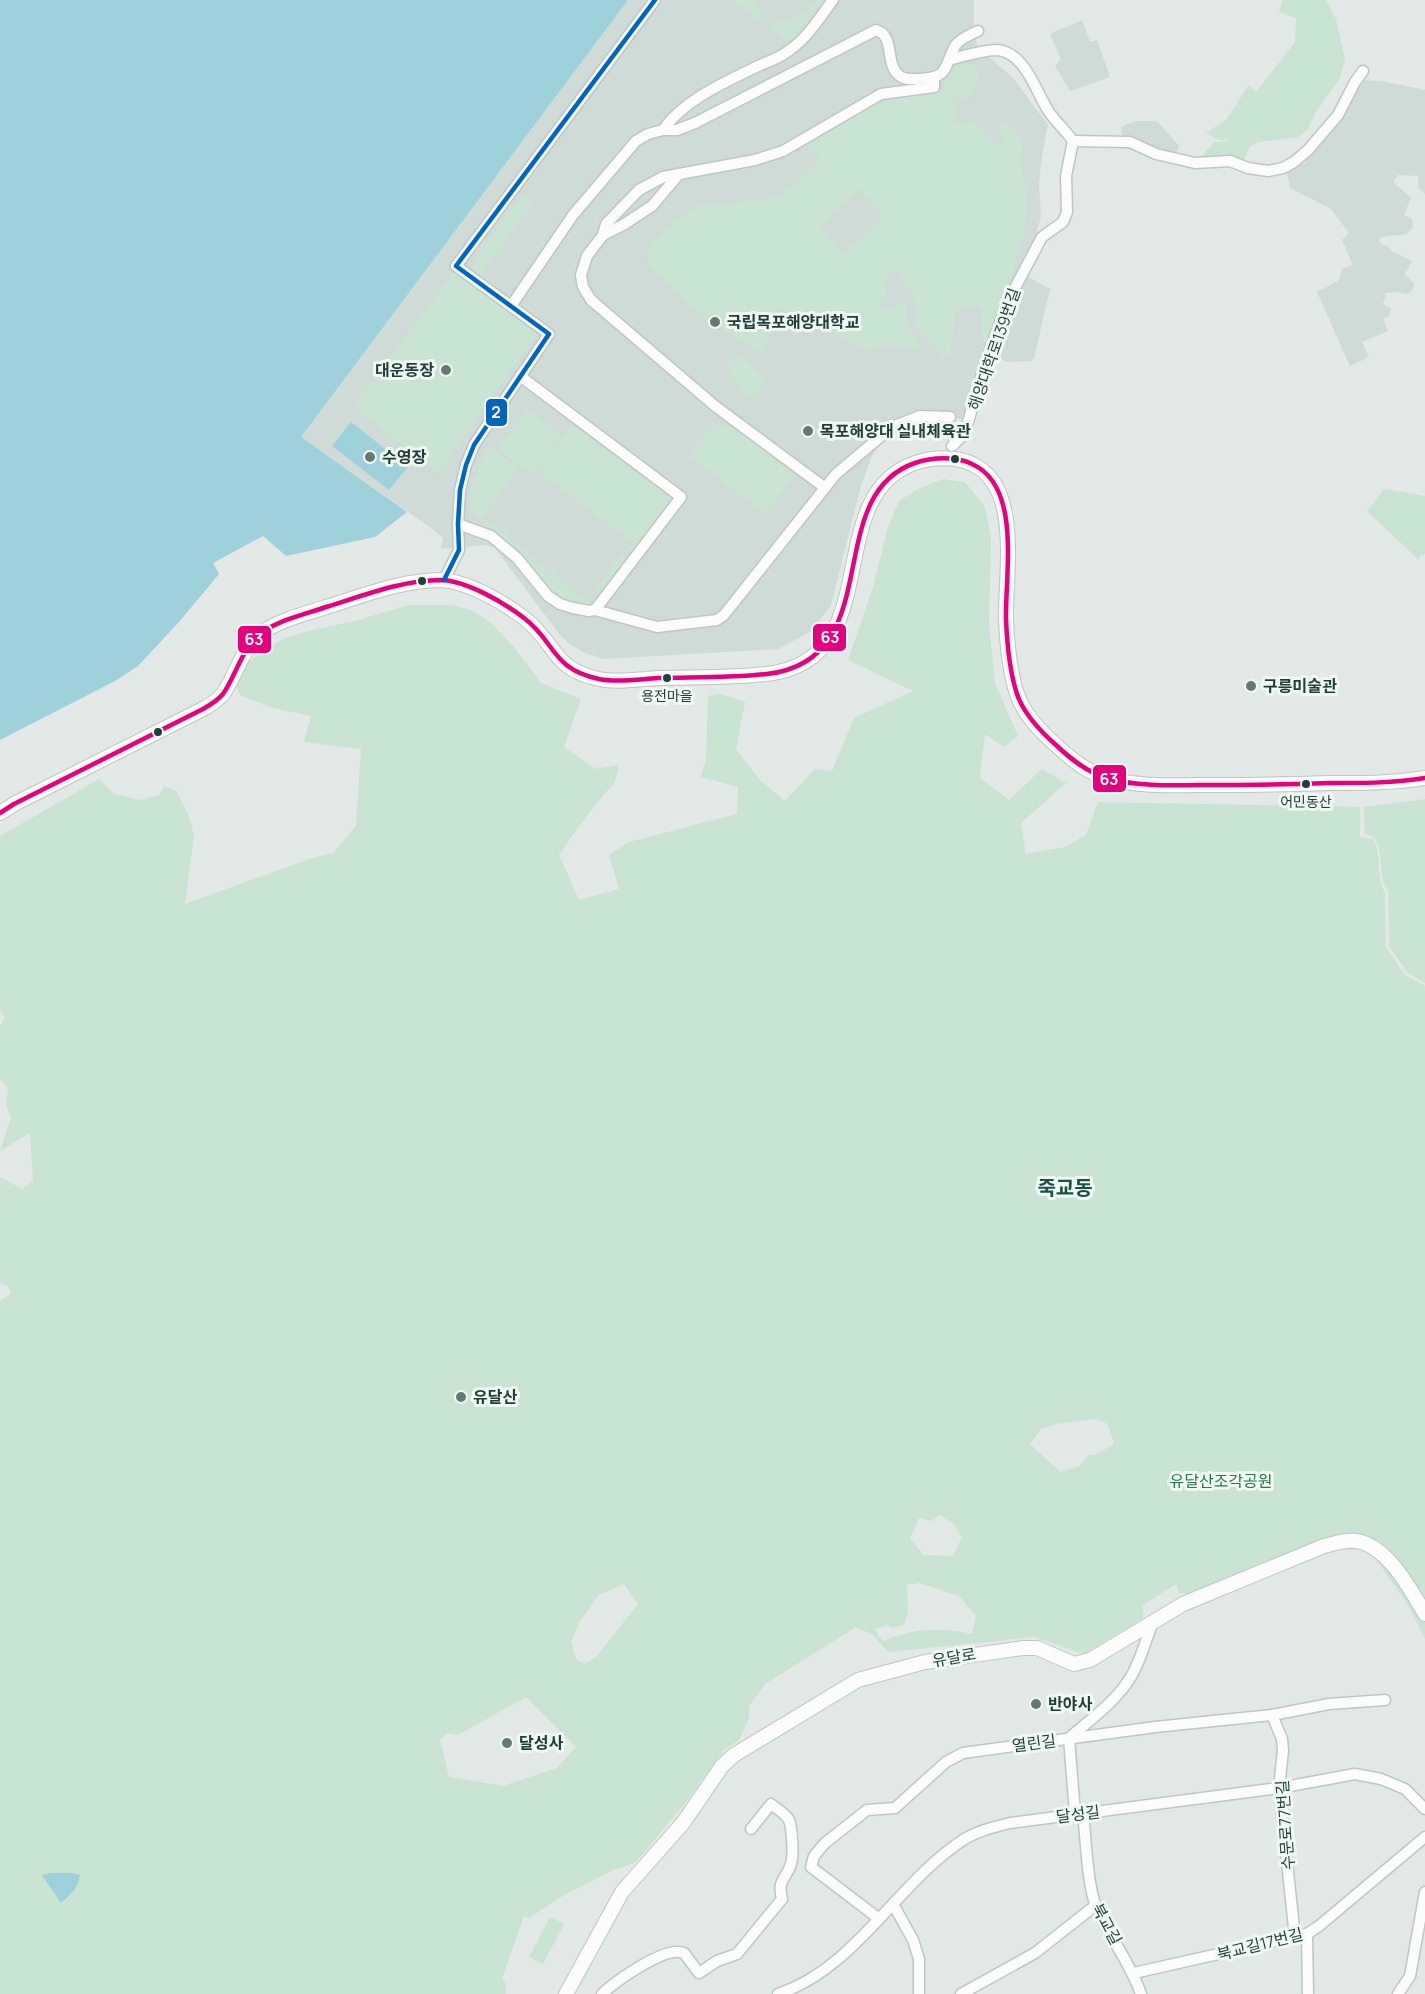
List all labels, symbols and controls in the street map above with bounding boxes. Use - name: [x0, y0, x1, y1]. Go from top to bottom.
- street label: 해양대학로139번길: [963, 285, 1025, 413]
- place label: 국립목포해양대학교: [727, 311, 860, 333]
- marker: 국립목포해양대학교: [708, 315, 722, 329]
- place label: 대운동장: [375, 359, 434, 381]
- marker: 대운동장: [439, 363, 453, 377]
- line badge: 2: [485, 398, 508, 427]
- text: 2: [491, 401, 501, 423]
- place label: 목포해양대 실내체육관: [820, 420, 971, 442]
- marker: 목포해양대 실내체육관: [801, 424, 815, 438]
- place label: 수영장: [382, 446, 426, 468]
- marker: 수영장: [363, 450, 377, 464]
- unlabelled marker: [949, 453, 961, 465]
- unlabelled marker: [416, 575, 428, 587]
- line badge: 63: [812, 623, 847, 652]
- line badge: 63: [237, 625, 272, 654]
- text: 63: [820, 626, 840, 648]
- text: 63: [244, 628, 264, 650]
- marker: 용전마을: [661, 672, 673, 684]
- place label: 구릉미술관: [1263, 675, 1337, 697]
- marker: 구릉미술관: [1244, 679, 1258, 693]
- place label: 용전마을: [641, 686, 693, 705]
- unlabelled marker: [152, 726, 164, 738]
- line badge: 63: [1092, 764, 1127, 793]
- text: 63: [1099, 768, 1119, 790]
- marker: 어민동산: [1300, 778, 1312, 790]
- place label: 어민동산: [1280, 792, 1332, 811]
- district label: 죽교동: [1037, 1174, 1093, 1201]
- place label: 유달산: [473, 1386, 517, 1408]
- marker: 유달산: [454, 1390, 468, 1404]
- park label: 유달산조각공원: [1169, 1470, 1273, 1492]
- street label: 유달로: [930, 1642, 978, 1672]
- place label: 반야사: [1048, 1693, 1092, 1715]
- marker: 반야사: [1029, 1697, 1043, 1711]
- street label: 열린길: [1011, 1729, 1057, 1757]
- place label: 달성사: [519, 1732, 563, 1754]
- marker: 달성사: [500, 1736, 514, 1750]
- street label: 수문로77번길: [1271, 1779, 1299, 1871]
- street label: 달성길: [1055, 1800, 1101, 1828]
- street label: 북교길: [1087, 1899, 1127, 1949]
- street label: 북교길17번길: [1215, 1923, 1305, 1965]

